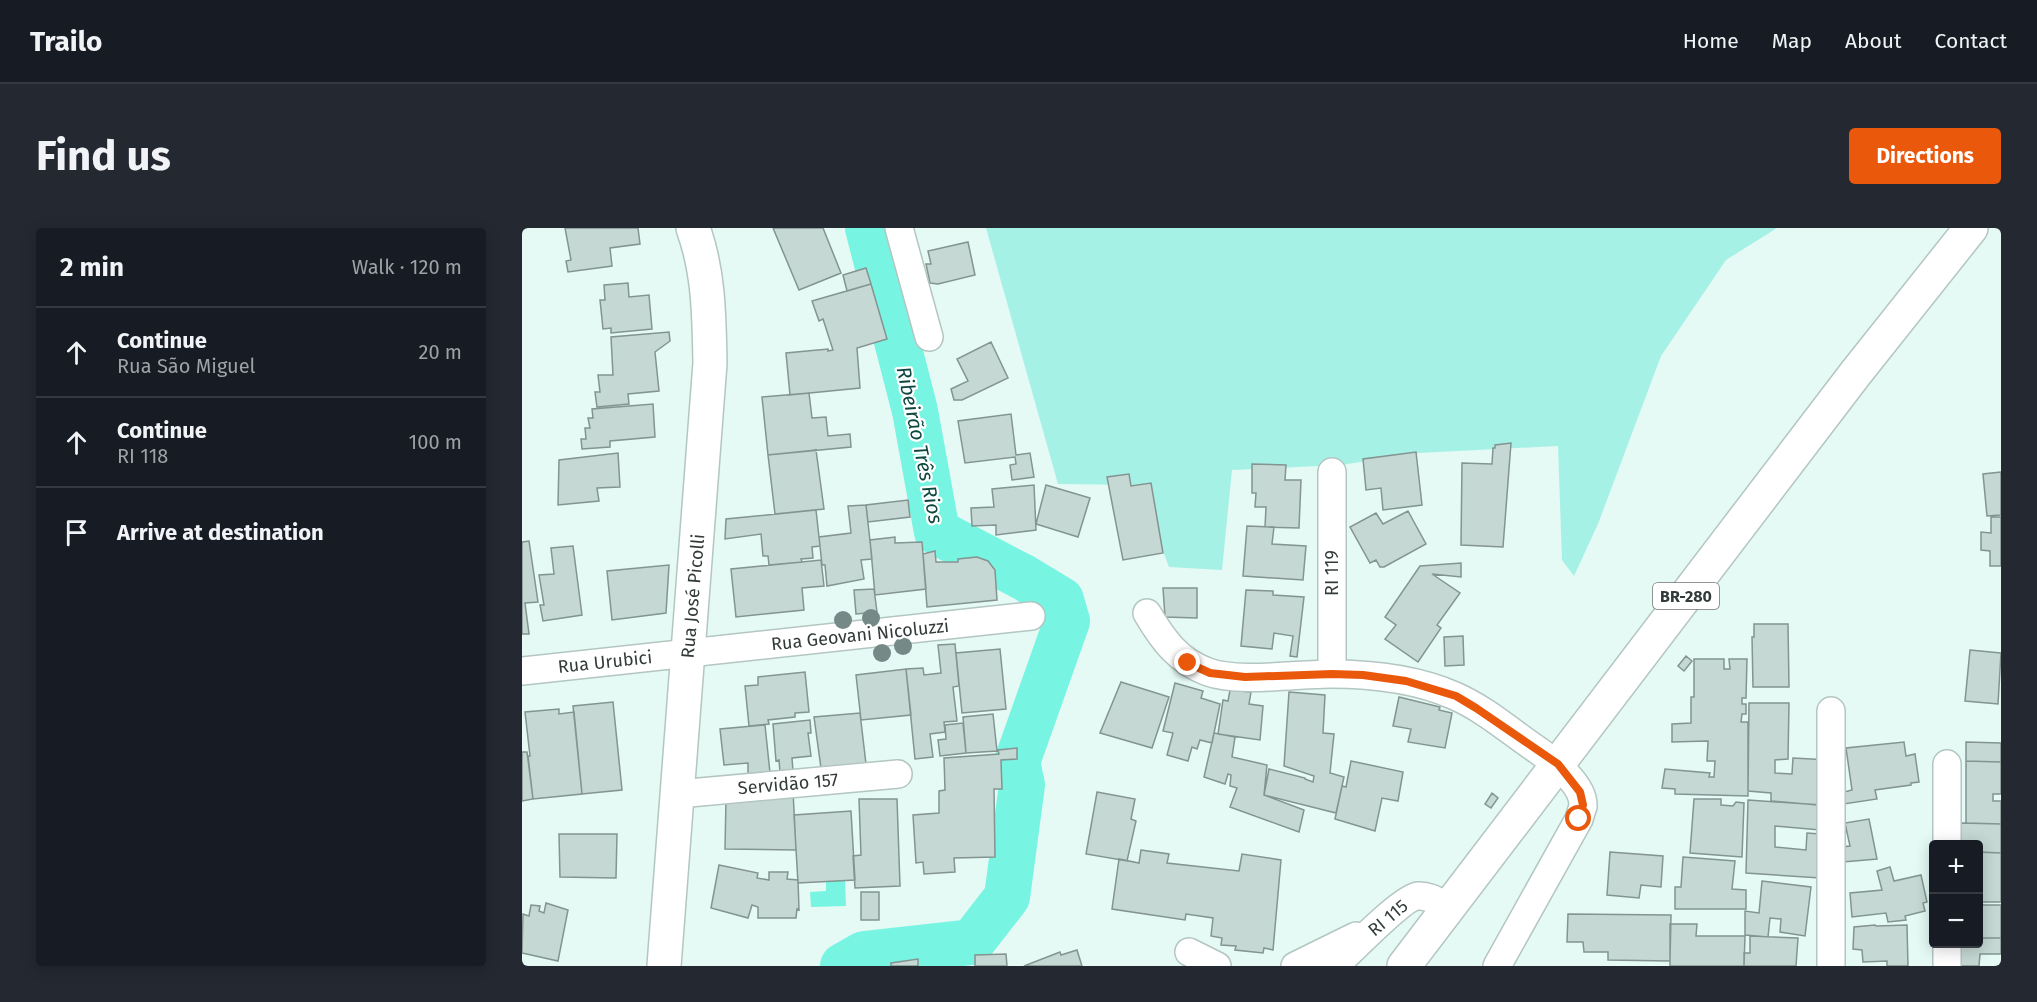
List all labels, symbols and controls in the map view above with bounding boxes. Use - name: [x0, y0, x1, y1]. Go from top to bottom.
- text: Trailo: [30, 25, 102, 58]
- text: Home: [1683, 28, 1739, 54]
- text: Map: [1772, 28, 1812, 54]
- text: About: [1845, 28, 1902, 54]
- text: Contact: [1935, 28, 2007, 54]
- button: Directions: [1849, 128, 2001, 184]
- text: Find us: [36, 131, 171, 181]
- text: 2 min: [60, 252, 124, 283]
- text: Walk · 120 m: [352, 255, 462, 279]
- text: Continue: [117, 327, 207, 354]
- icon: ahead: [60, 336, 93, 369]
- text: 20 m: [419, 340, 462, 364]
- text: Rua São Miguel: [117, 354, 255, 378]
- water label: Ribeirão Três Rios: [892, 364, 948, 526]
- text: Continue: [117, 417, 207, 444]
- icon: ahead: [60, 426, 93, 459]
- text: 100 m: [409, 430, 462, 454]
- text: RI 118: [117, 444, 168, 468]
- icon: arrive: [60, 516, 93, 549]
- text: Arrive at destination: [117, 519, 324, 546]
- street label: Rua José Picolli: [677, 533, 709, 659]
- street label: RI 119: [1321, 550, 1343, 596]
- road number: BR-280: [1653, 583, 1719, 609]
- street label: Rua Geovani Nicoluzzi: [770, 615, 950, 655]
- street label: Rua Urubici: [557, 646, 653, 678]
- route end: [1174, 649, 1200, 675]
- street label: Servidão 157: [737, 769, 839, 799]
- route start: [1565, 805, 1591, 831]
- map controls: [1929, 840, 1983, 948]
- button: +: [1929, 840, 1983, 894]
- button: −: [1929, 894, 1983, 948]
- street label: RI 115: [1364, 895, 1412, 941]

